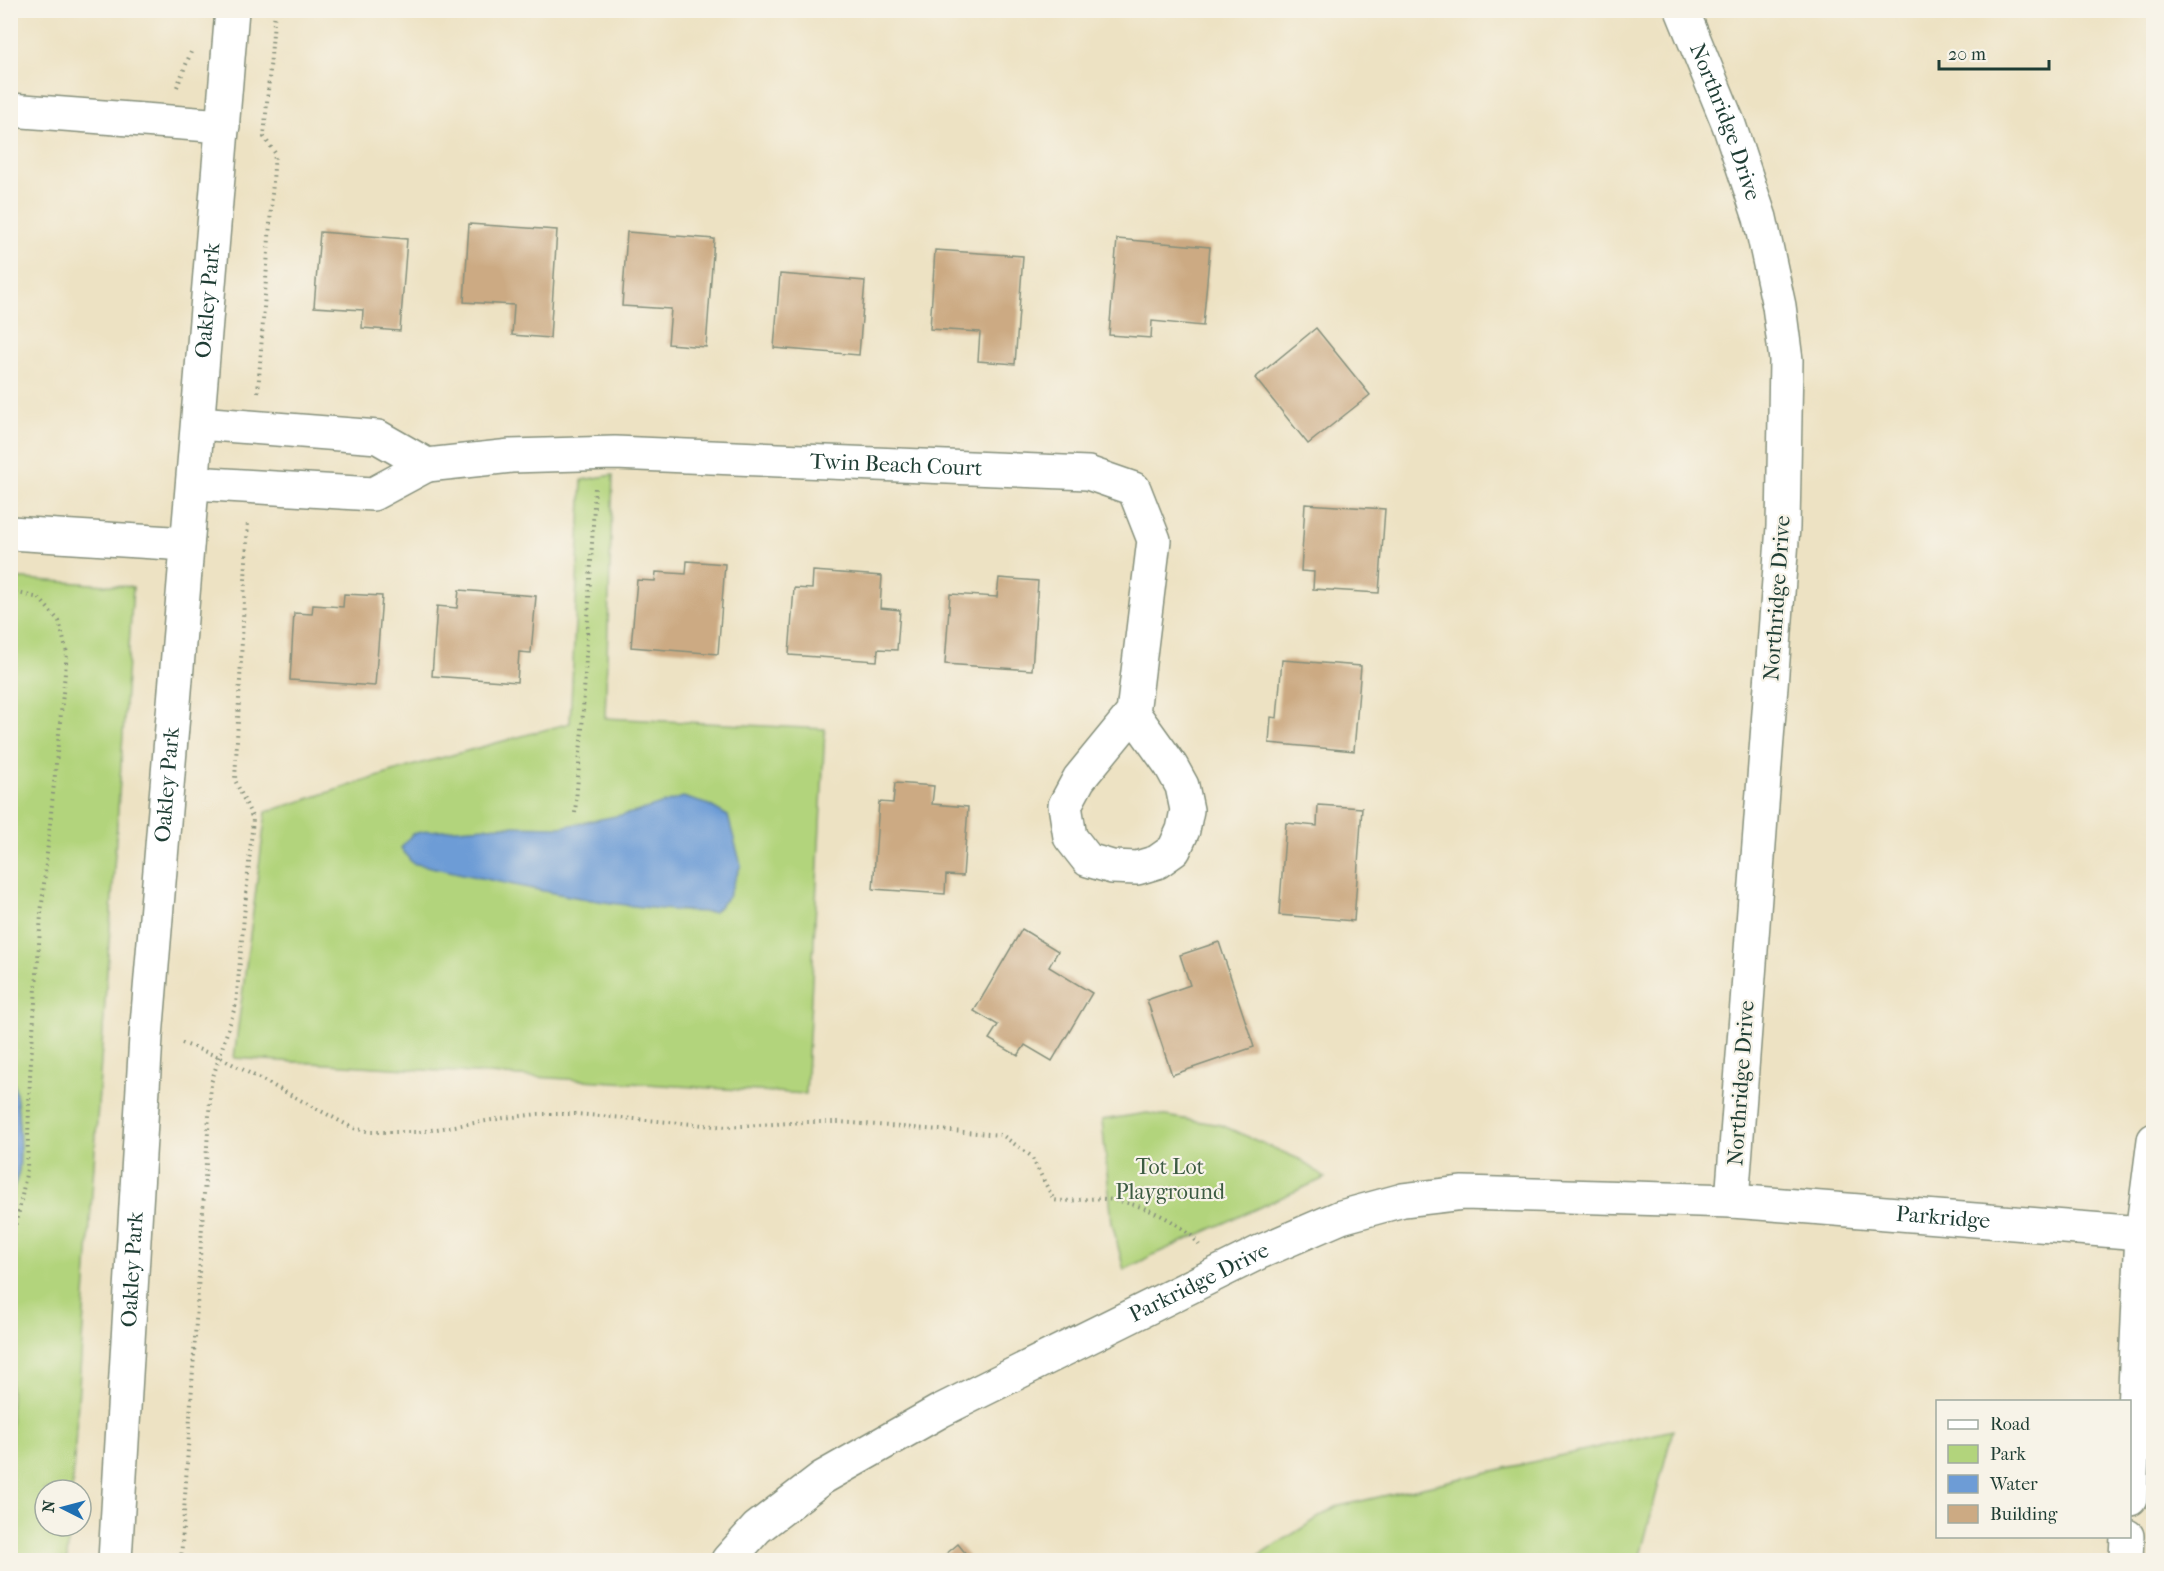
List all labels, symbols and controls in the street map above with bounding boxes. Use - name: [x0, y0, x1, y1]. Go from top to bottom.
- scale bar: [1939, 33, 2048, 71]
- street label: Northridge Drive: [1684, 39, 1766, 204]
- text: 20 m: [1948, 44, 1986, 65]
- street label: Oakley Park: [190, 241, 226, 359]
- street label: Twin Beach Court: [810, 448, 983, 482]
- street label: Northridge Drive: [1758, 514, 1796, 682]
- street label: Oakley Park: [149, 725, 185, 844]
- street label: Northridge Drive: [1722, 999, 1760, 1167]
- park label: Tot Lot Playground: [1115, 1154, 1226, 1205]
- street label: Parkridge: [1895, 1201, 1991, 1234]
- street label: Oakley Park: [116, 1210, 149, 1328]
- street label: Parkridge Drive: [1125, 1237, 1273, 1328]
- legend: [1936, 1400, 2131, 1538]
- text: Road: [1990, 1414, 2030, 1435]
- text: Park: [1990, 1444, 2027, 1465]
- text: Water: [1989, 1474, 2038, 1495]
- north arrow: [33, 1478, 93, 1538]
- text: N: [38, 1499, 59, 1514]
- text: Building: [1990, 1504, 2058, 1525]

